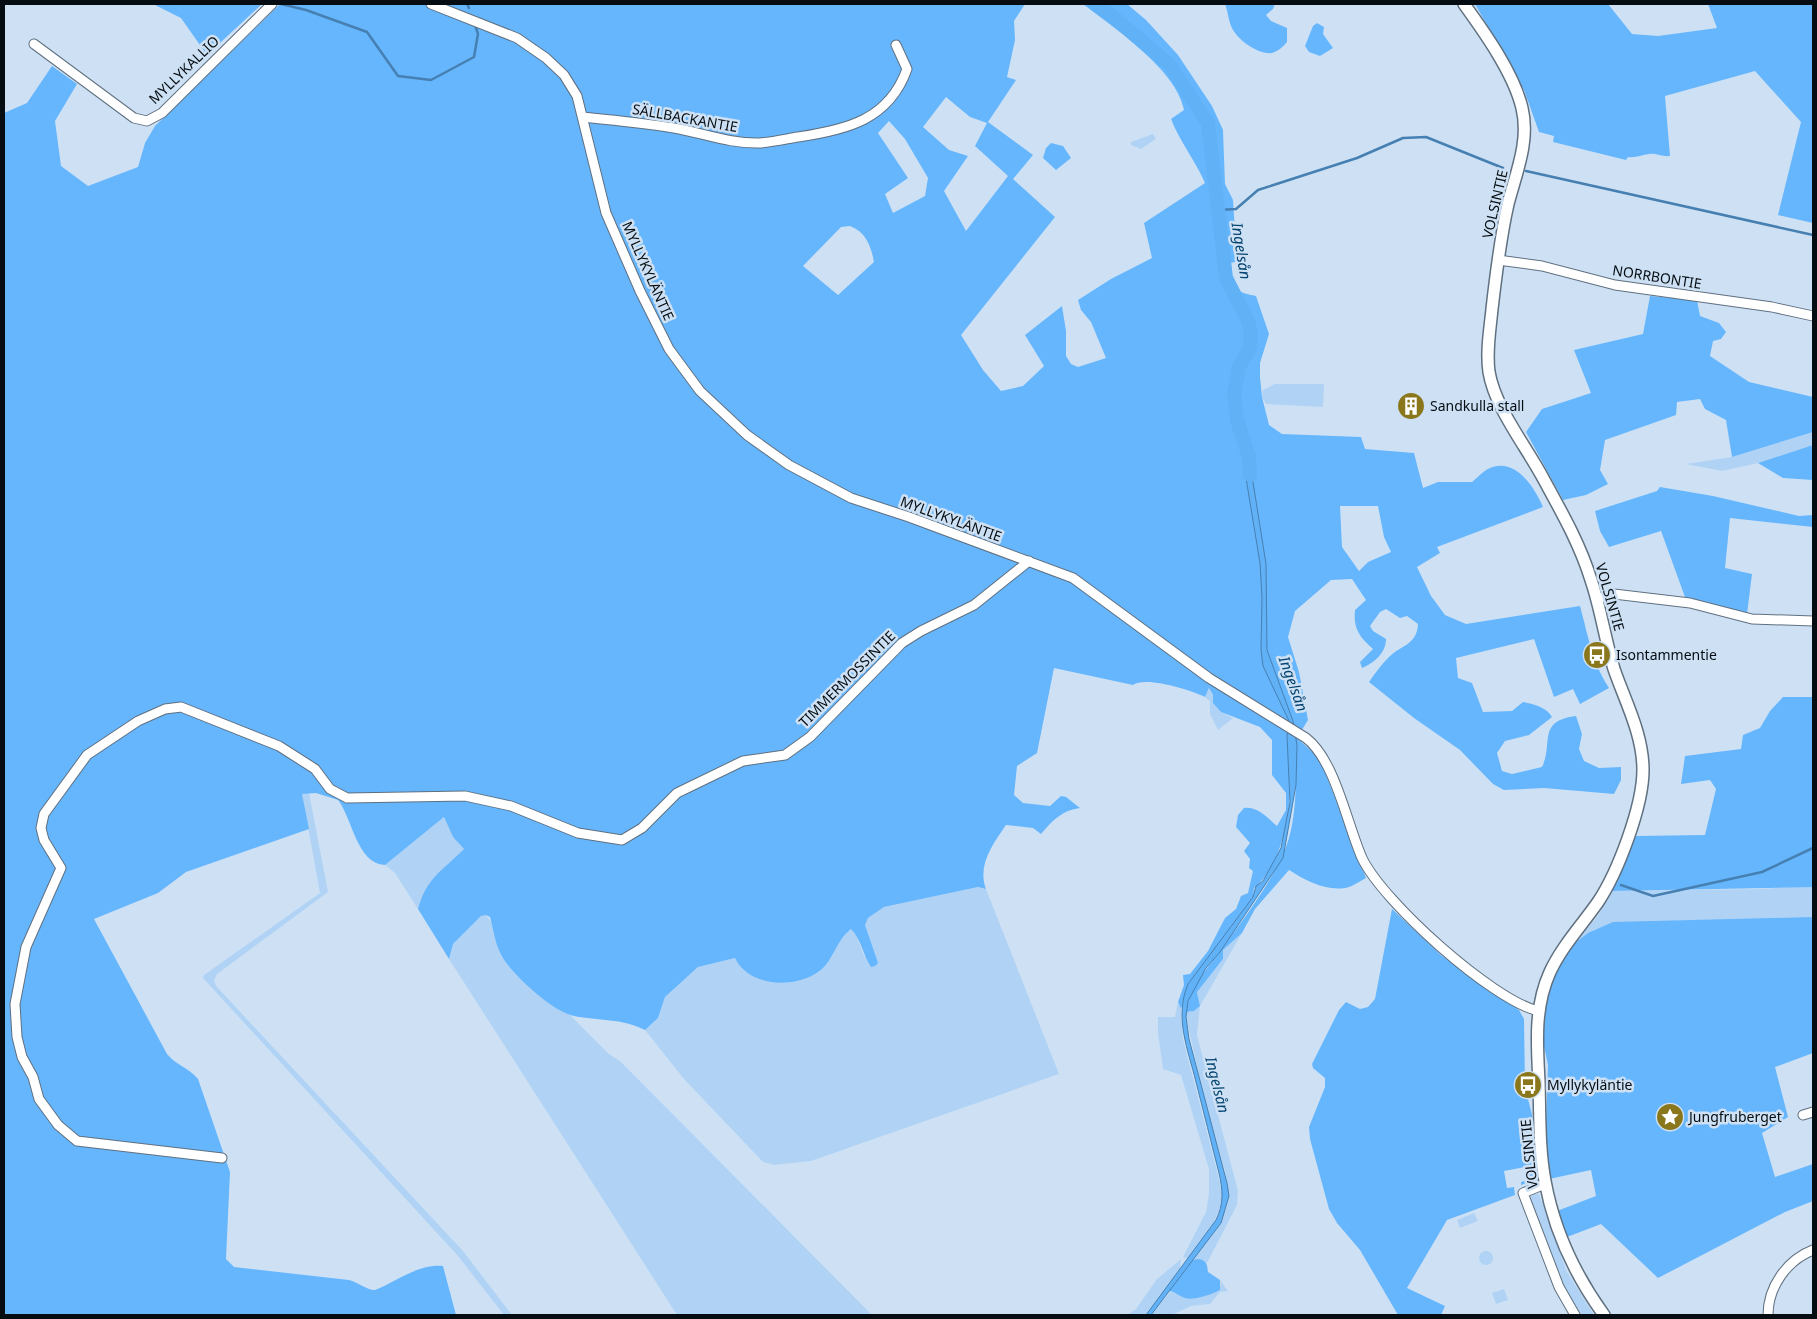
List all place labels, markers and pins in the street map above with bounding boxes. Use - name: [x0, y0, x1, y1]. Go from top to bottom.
- building icon: Sandkulla stall: [1396, 391, 1426, 421]
- place label: Sandkulla stall: [1430, 396, 1525, 415]
- bus stop icon: Isontammentie: [1582, 640, 1612, 670]
- place label: Isontammentie: [1616, 645, 1717, 664]
- bus stop icon: Myllykyläntie: [1513, 1070, 1543, 1100]
- place label: Myllykyläntie: [1547, 1075, 1633, 1094]
- place icon: Jungfruberget: [1655, 1102, 1685, 1132]
- place label: Jungfruberget: [1687, 1107, 1782, 1126]

